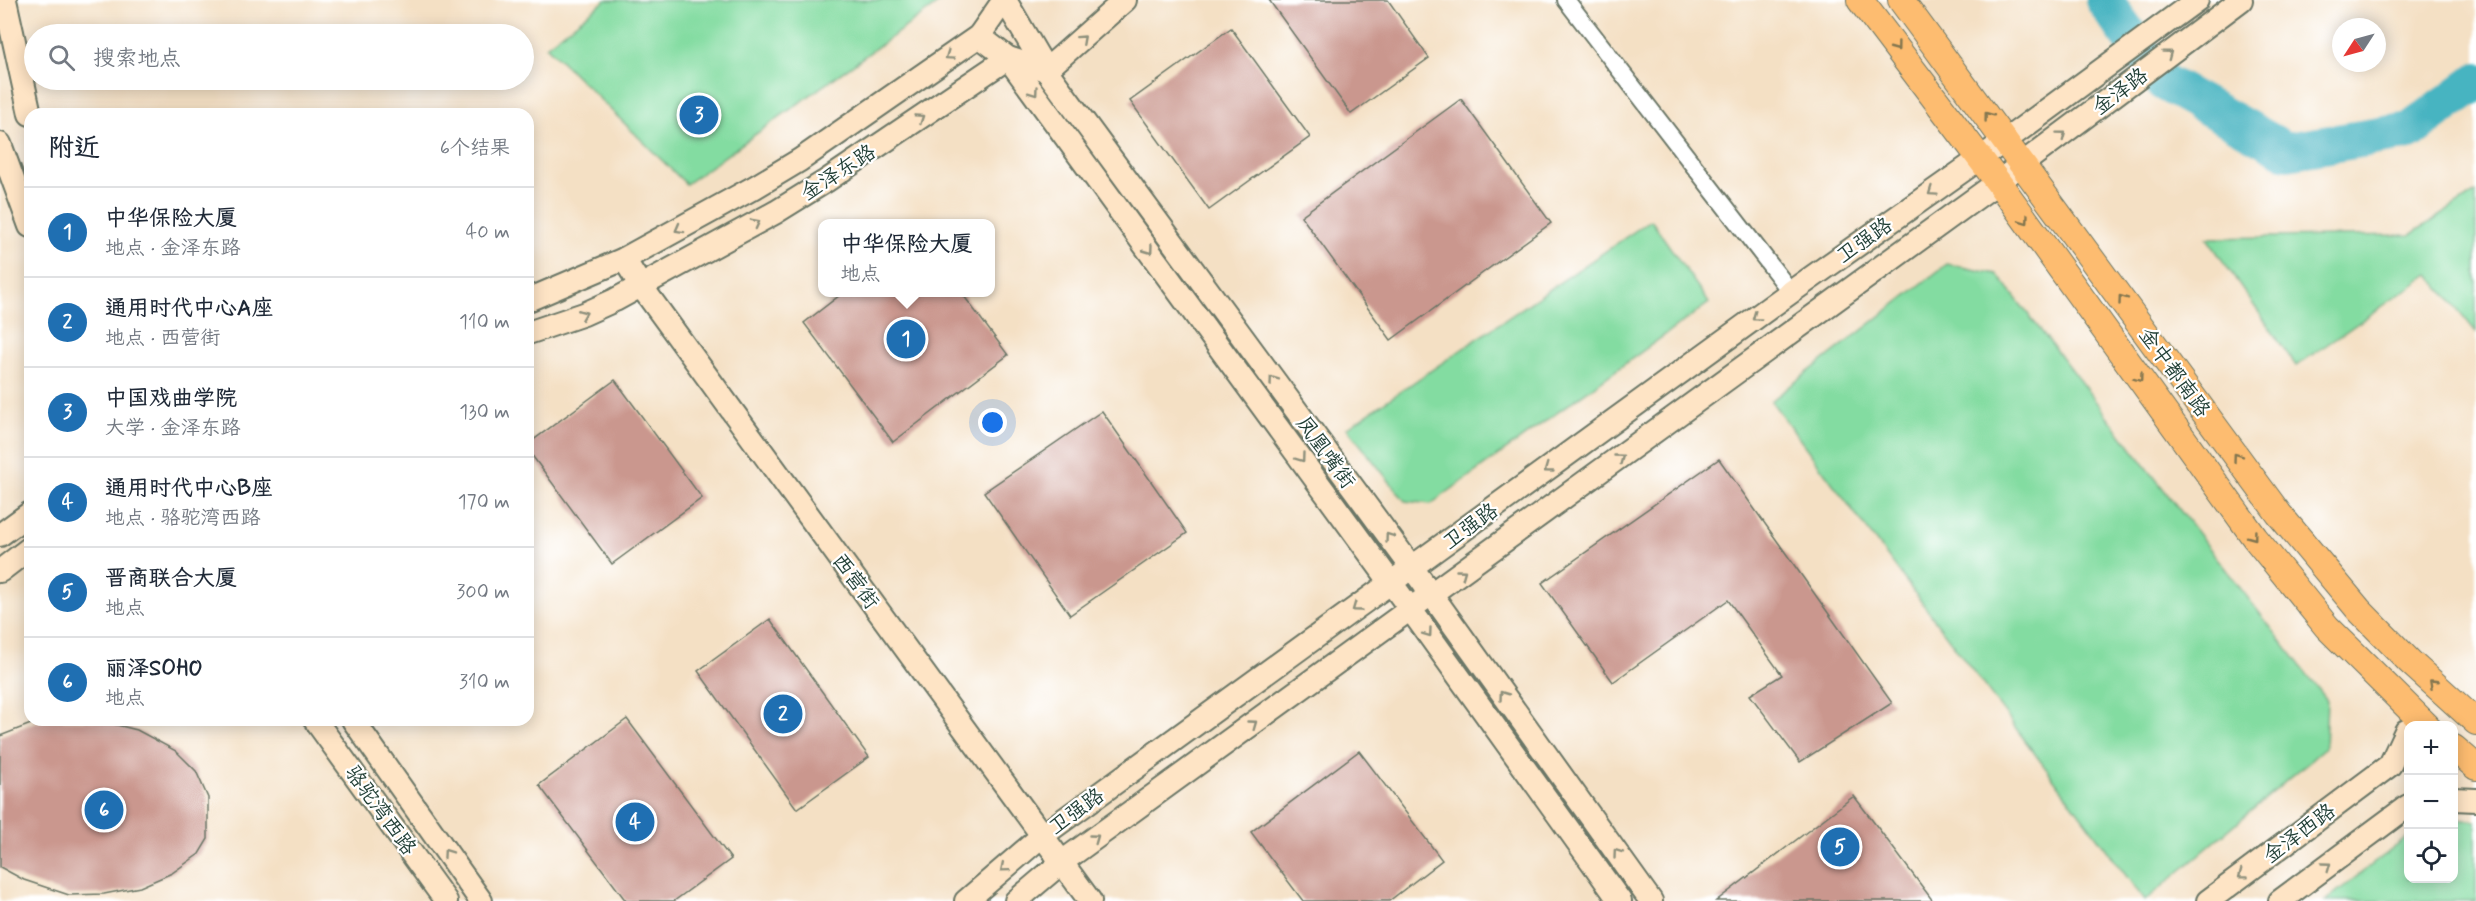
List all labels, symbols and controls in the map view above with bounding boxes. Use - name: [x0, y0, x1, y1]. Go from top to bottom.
- north arrow: [2332, 18, 2386, 72]
- search box: [24, 24, 534, 90]
- one-way arrow: [1075, 35, 1086, 46]
- one-way arrow: [1888, 40, 1899, 51]
- icon: search: [45, 41, 78, 74]
- text: 搜索地点: [93, 45, 181, 73]
- one-way arrow: [945, 49, 956, 60]
- one-way arrow: [2161, 51, 2172, 62]
- street label: 金泽路: [2087, 62, 2154, 122]
- one-way arrow: [1026, 86, 1037, 97]
- pin: 3: [680, 92, 718, 138]
- one-way arrow: [1984, 112, 1995, 123]
- one-way arrow: [913, 114, 924, 125]
- one-way arrow: [2055, 131, 2066, 142]
- text: 附近: [48, 132, 100, 166]
- text: 6个结果: [440, 135, 510, 162]
- street label: 金泽东路: [796, 138, 881, 207]
- one-way arrow: [1928, 185, 1939, 196]
- text: 中华保险大厦: [105, 205, 237, 233]
- street label: 卫强路: [1831, 211, 1898, 270]
- one-way arrow: [2018, 213, 2029, 224]
- text: 1: [63, 219, 72, 246]
- text: 40 m: [466, 219, 510, 246]
- one-way arrow: [750, 219, 760, 230]
- popup: [818, 219, 995, 297]
- one-way arrow: [675, 222, 685, 233]
- text: 中华保险大厦: [840, 231, 973, 259]
- text: 地点 · 金泽东路: [105, 235, 240, 262]
- one-way arrow: [1141, 243, 1152, 254]
- text: 地点: [840, 261, 880, 288]
- text: 通用时代中心A座: [105, 295, 273, 323]
- one-way arrow: [2118, 295, 2129, 306]
- text: 2: [63, 309, 72, 336]
- text: 110 m: [459, 309, 510, 336]
- one-way arrow: [577, 309, 588, 321]
- one-way arrow: [1752, 310, 1763, 321]
- pin: 1: [886, 316, 926, 362]
- street label: 金中都南路: [2132, 322, 2216, 423]
- text: 地点 · 西营街: [105, 325, 220, 352]
- one-way arrow: [2132, 371, 2143, 382]
- one-way arrow: [1270, 375, 1281, 386]
- text: 中国戏曲学院: [105, 385, 237, 413]
- text: 3: [63, 399, 72, 426]
- text: 130 m: [459, 399, 510, 426]
- your location: [978, 408, 1007, 437]
- street label: 凤凰嘴街: [1289, 410, 1361, 495]
- text: 大学 · 金泽东路: [105, 415, 240, 442]
- one-way arrow: [1294, 452, 1305, 463]
- one-way arrow: [2233, 452, 2244, 463]
- one-way arrow: [1613, 454, 1624, 465]
- one-way arrow: [1543, 462, 1554, 473]
- text: 通用时代中心B座: [105, 475, 273, 503]
- text: 4: [62, 489, 73, 516]
- text: 170 m: [458, 489, 510, 516]
- street label: 卫强路: [1437, 497, 1504, 557]
- text: 地点 · 骆驼湾西路: [105, 505, 260, 532]
- one-way arrow: [2246, 529, 2257, 540]
- one-way arrow: [1385, 533, 1396, 544]
- street label: 西营街: [825, 548, 885, 615]
- text: 晋商联合大厦: [105, 565, 237, 593]
- one-way arrow: [1456, 569, 1467, 580]
- text: 5: [62, 579, 74, 606]
- text: 300 m: [456, 579, 510, 606]
- text: 地点: [105, 595, 145, 622]
- one-way arrow: [1351, 601, 1362, 612]
- one-way arrow: [1421, 626, 1432, 637]
- text: 丽泽SOHO: [105, 655, 203, 683]
- text: 6: [62, 669, 73, 696]
- text: 310 m: [459, 669, 510, 696]
- one-way arrow: [2429, 679, 2439, 690]
- text: 地点: [105, 685, 145, 712]
- one-way arrow: [1499, 691, 1510, 702]
- pin: 2: [764, 692, 802, 736]
- one-way arrow: [1247, 720, 1258, 731]
- map controls: [2404, 721, 2458, 883]
- button: +: [2404, 721, 2458, 775]
- street label: 骆驼湾西路: [338, 760, 422, 861]
- button: −: [2404, 775, 2458, 829]
- street label: 卫强路: [1043, 782, 1110, 842]
- pin: 6: [84, 788, 124, 832]
- street label: 金泽西路: [2258, 797, 2342, 870]
- pin: 4: [616, 800, 654, 844]
- pin: 5: [1820, 824, 1860, 870]
- button: locate: [2404, 829, 2458, 883]
- one-way arrow: [1089, 835, 1100, 846]
- one-way arrow: [443, 849, 454, 860]
- one-way arrow: [1613, 849, 1624, 860]
- one-way arrow: [1000, 861, 1011, 872]
- one-way arrow: [2320, 863, 2331, 874]
- one-way arrow: [2238, 868, 2249, 879]

